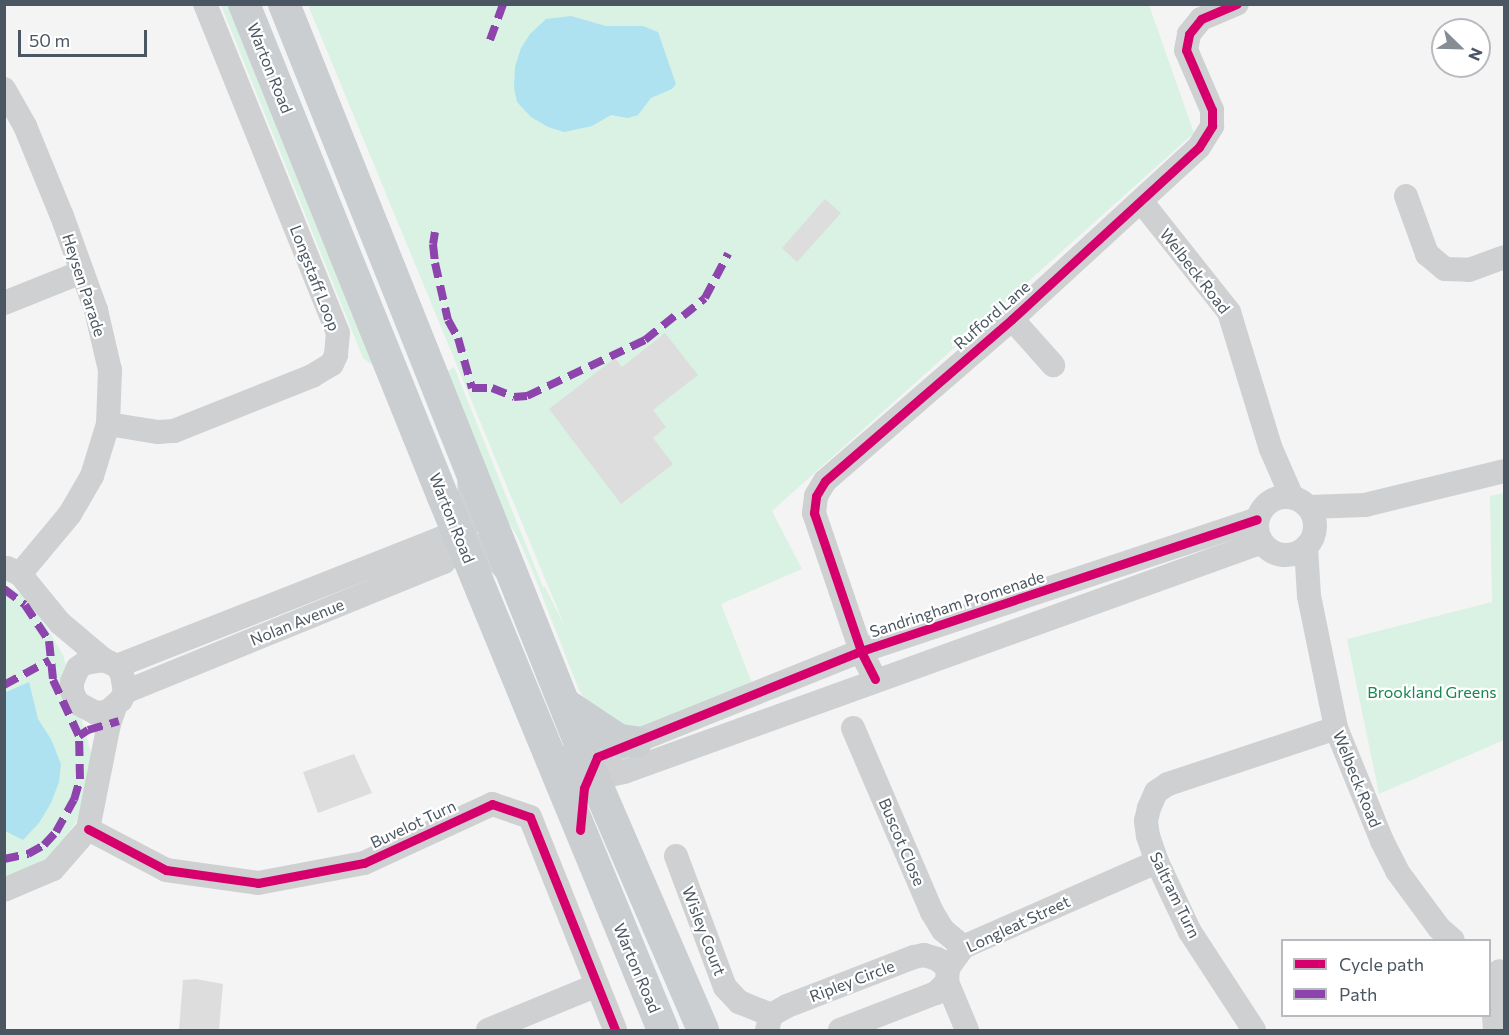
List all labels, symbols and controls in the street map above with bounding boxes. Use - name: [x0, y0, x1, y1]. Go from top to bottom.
- scale bar: [21, 18, 150, 56]
- north arrow: [1431, 18, 1491, 78]
- street label: Warton Road: [243, 20, 297, 116]
- text: 50 m: [29, 29, 70, 51]
- text: N: [1465, 45, 1487, 64]
- street label: Longstaff Loop: [286, 222, 344, 334]
- street label: Welbeck Road: [1156, 225, 1234, 317]
- street label: Heysen Parade: [58, 231, 110, 339]
- street label: Rufford Lane: [950, 277, 1034, 353]
- street label: Warton Road: [425, 470, 479, 566]
- street label: Sandringham Promenade: [867, 567, 1047, 641]
- street label: Nolan Avenue: [247, 594, 347, 650]
- park label: Brookland Greens: [1367, 682, 1497, 702]
- street label: Welbeck Road: [1329, 728, 1385, 830]
- street label: Buscot Close: [875, 795, 929, 889]
- street label: Buvelot Turn: [367, 796, 459, 852]
- street label: Saltram Turn: [1146, 849, 1204, 941]
- street label: Wisley Court: [678, 884, 730, 978]
- street label: Longleat Street: [963, 892, 1073, 956]
- street label: Warton Road: [609, 920, 665, 1016]
- legend: [1281, 939, 1491, 1017]
- text: Cycle path: [1339, 953, 1424, 975]
- street label: Ripley Circle: [807, 956, 897, 1006]
- text: Path: [1339, 983, 1377, 1005]

